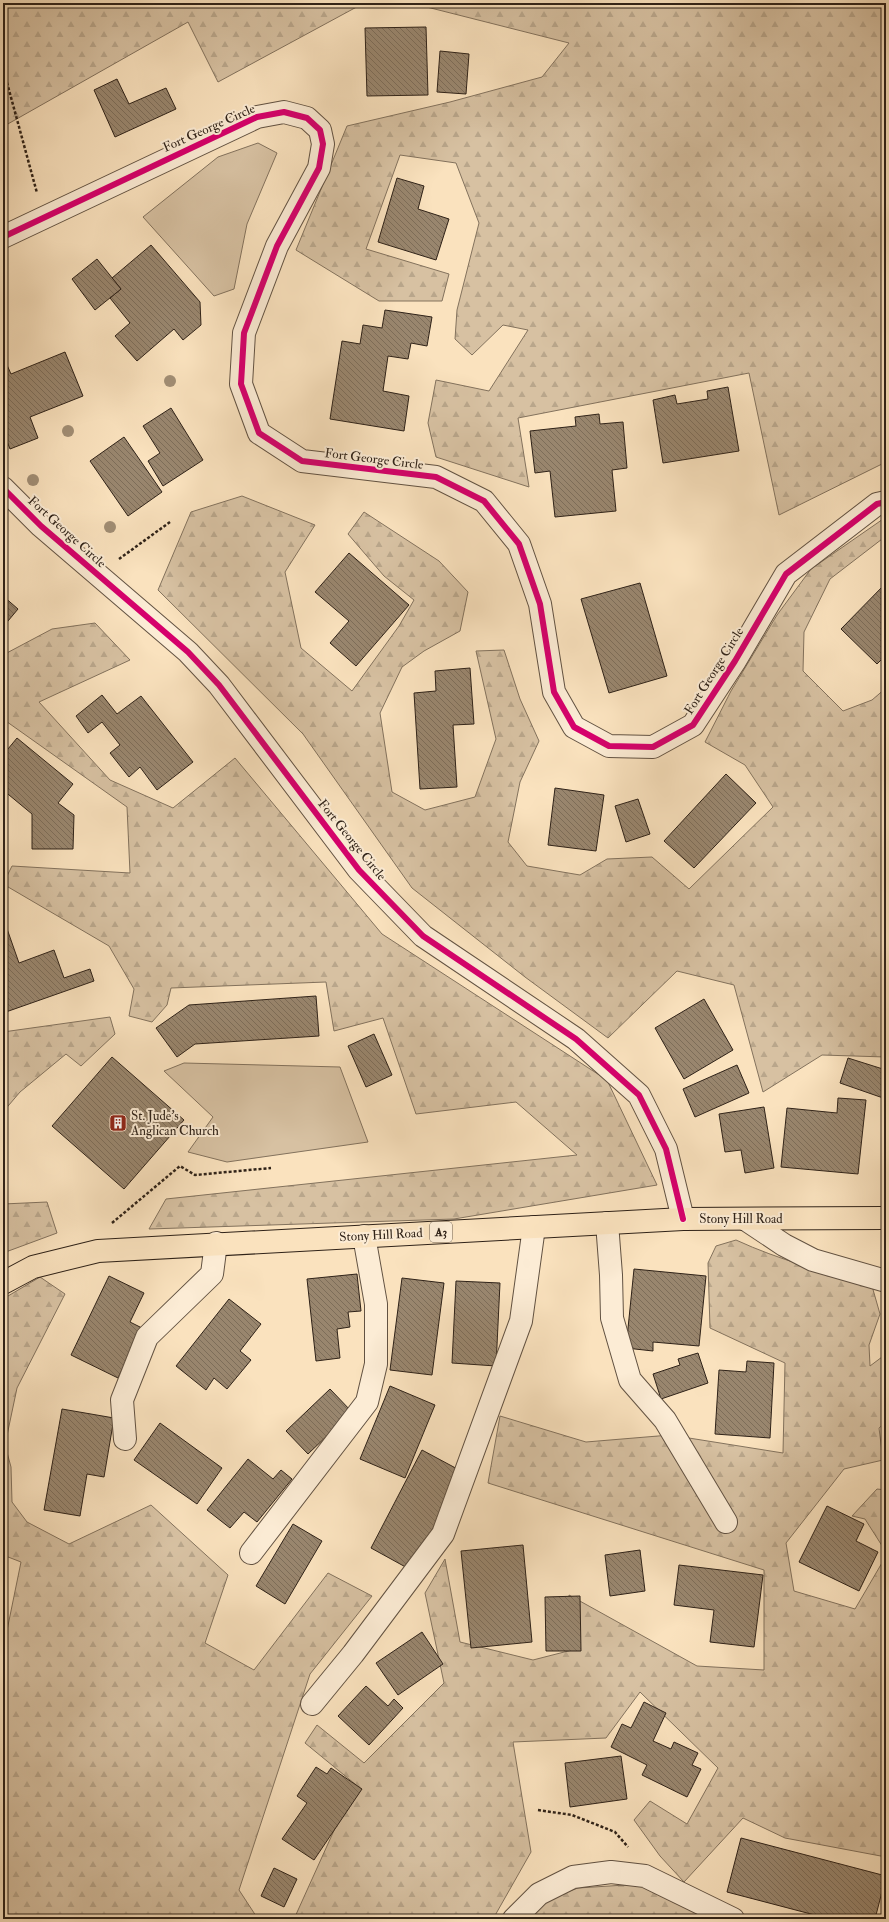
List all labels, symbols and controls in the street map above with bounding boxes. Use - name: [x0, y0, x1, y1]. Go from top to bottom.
- street label: Fort George Circle: [160, 100, 258, 156]
- street label: Fort George Circle: [324, 445, 425, 473]
- street label: Fort George Circle: [25, 493, 110, 572]
- street label: Fort George Circle: [681, 624, 747, 717]
- street label: Fort George Circle: [314, 796, 390, 884]
- place label: St. Jude's Anglican Church: [130, 1108, 219, 1139]
- building icon: St. Jude's Anglican Church: [108, 1113, 128, 1133]
- street label: Stony Hill Road: [699, 1211, 783, 1228]
- road number: A3: [430, 1222, 452, 1242]
- street label: Stony Hill Road: [339, 1225, 424, 1246]

